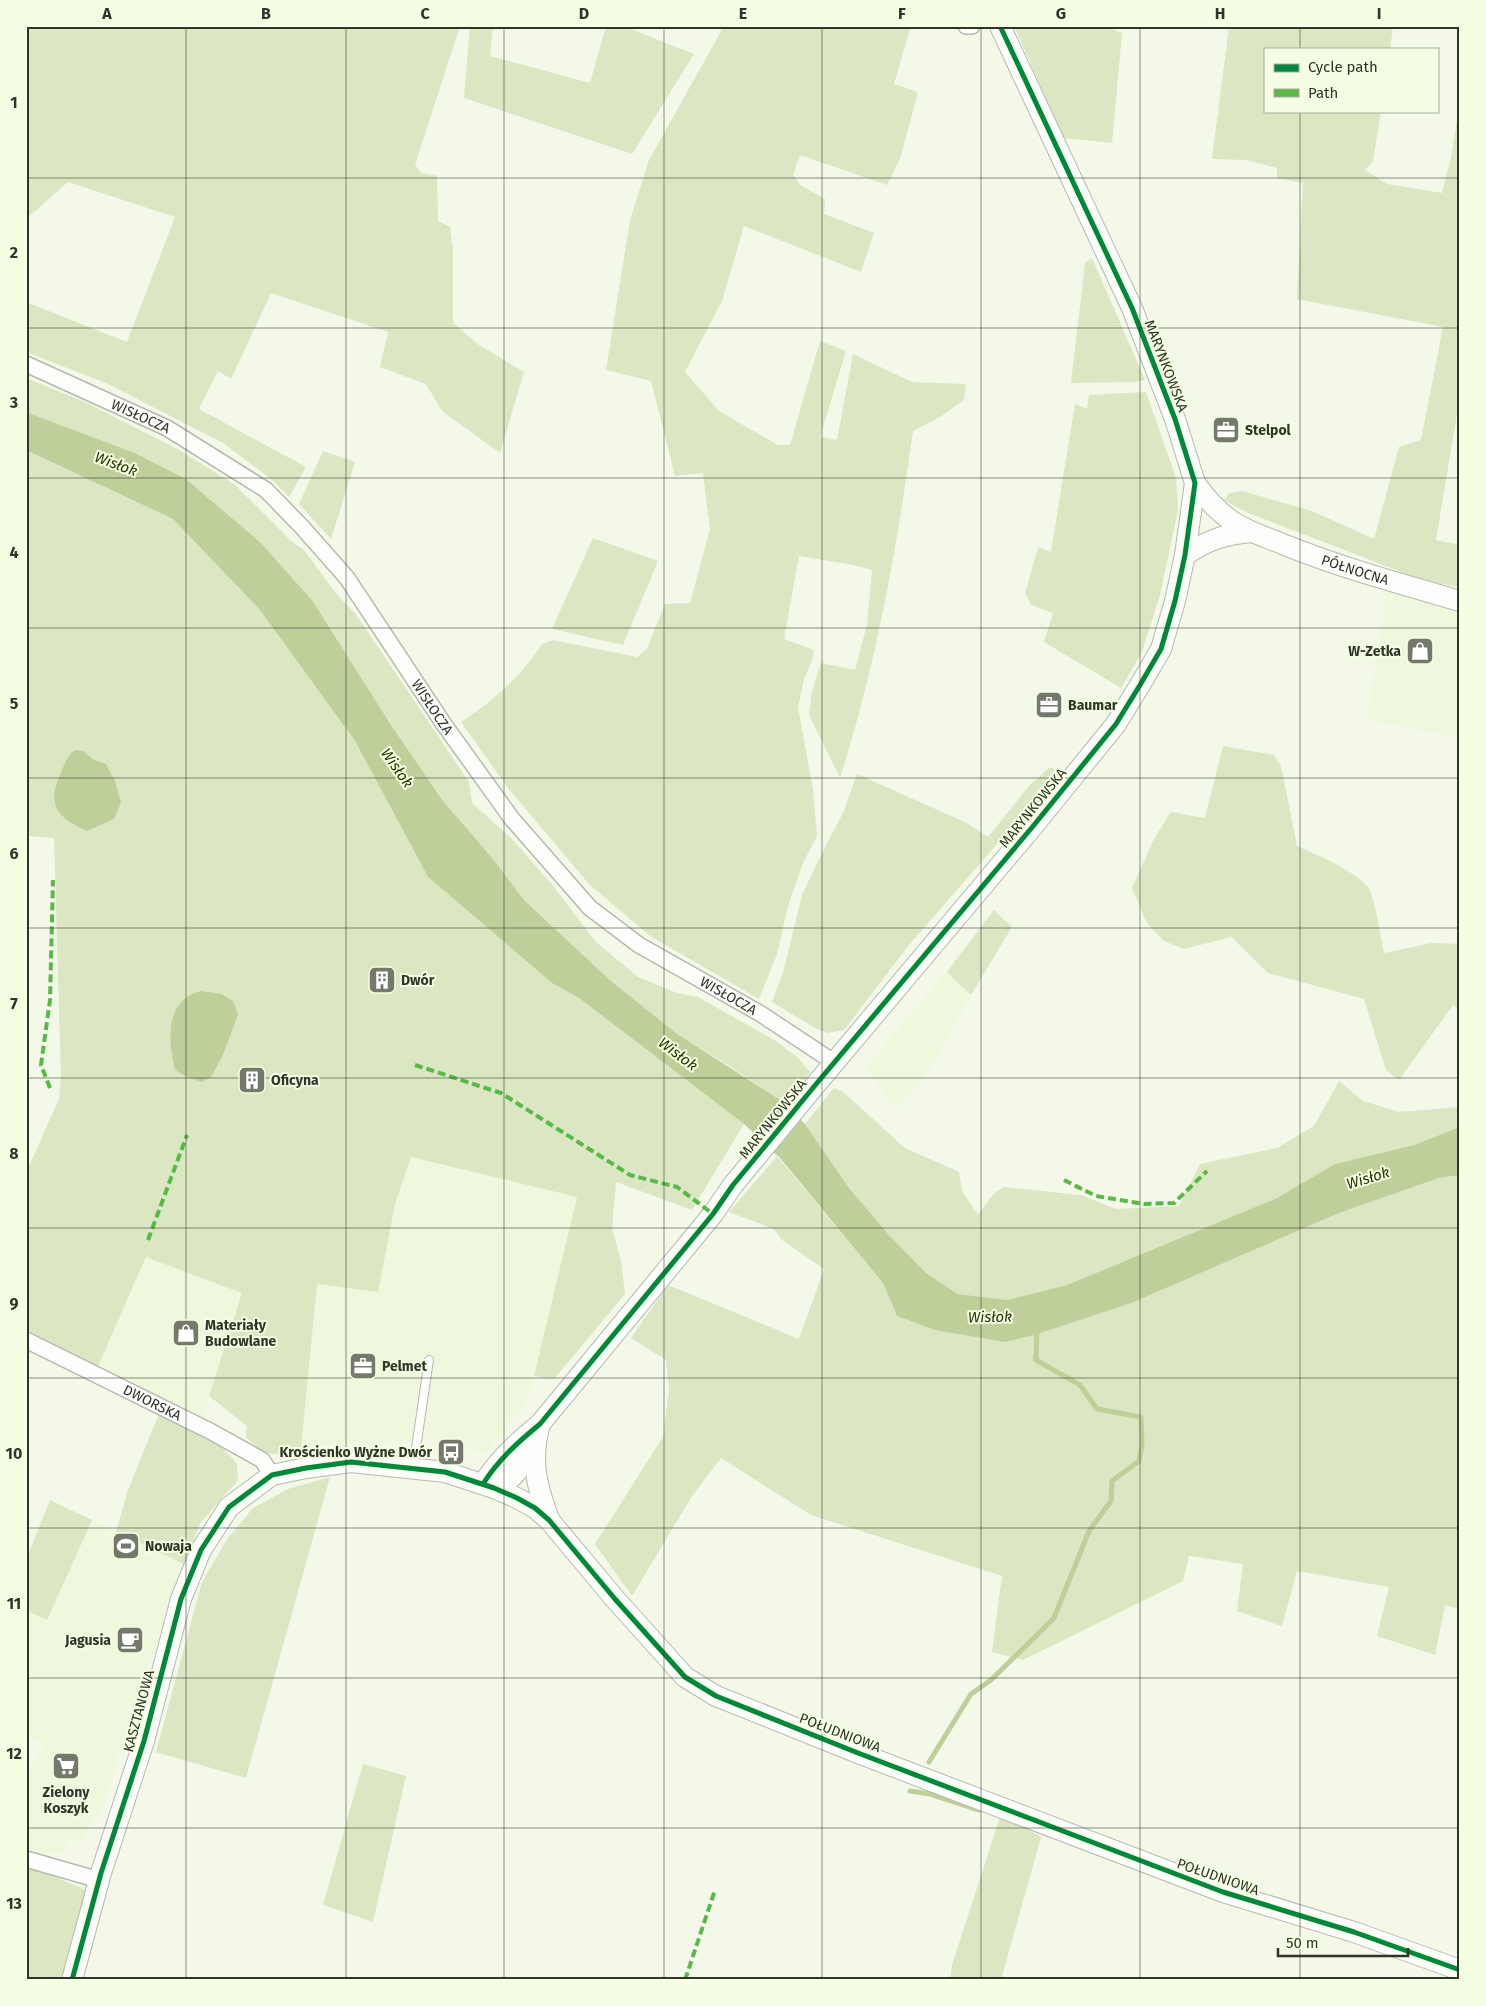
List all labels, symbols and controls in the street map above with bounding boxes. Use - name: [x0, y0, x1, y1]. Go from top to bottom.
- text: A: [101, 4, 112, 23]
- text: B: [261, 4, 271, 23]
- text: C: [420, 4, 430, 23]
- text: D: [579, 4, 589, 23]
- text: E: [739, 4, 747, 23]
- text: F: [898, 4, 906, 23]
- text: G: [1056, 4, 1066, 23]
- text: H: [1215, 4, 1225, 23]
- text: I: [1377, 4, 1381, 23]
- legend: [1264, 48, 1438, 112]
- text: Cycle path: [1308, 58, 1378, 76]
- text: Path: [1308, 84, 1338, 102]
- text: 1: [10, 93, 18, 112]
- text: 2: [10, 243, 18, 262]
- street label: MARYNKOWSKA: [1141, 318, 1191, 414]
- text: 3: [9, 393, 18, 412]
- street label: WISŁOCZA: [109, 395, 173, 437]
- office icon: Stelpol: [1211, 415, 1241, 445]
- place label: Stelpol: [1245, 422, 1292, 439]
- water label: Wisłok: [92, 448, 140, 480]
- text: 4: [9, 543, 19, 562]
- street label: PÓŁNOCNA: [1319, 551, 1391, 588]
- shop icon: W-Zetka: [1405, 636, 1435, 666]
- place label: W-Zetka: [1348, 643, 1401, 660]
- street label: WISŁOCZA: [408, 676, 457, 738]
- office icon: Baumar: [1034, 690, 1064, 720]
- text: 5: [10, 694, 19, 713]
- place label: Baumar: [1068, 697, 1118, 714]
- water label: Wisłok: [377, 745, 417, 791]
- street label: MARYNKOWSKA: [996, 765, 1070, 851]
- text: 6: [9, 844, 19, 863]
- building icon: Dwór: [367, 965, 397, 995]
- place label: Dwór: [401, 972, 435, 989]
- street label: WISŁOCZA: [697, 973, 760, 1018]
- text: 7: [10, 994, 18, 1013]
- water label: Wisłok: [655, 1033, 701, 1075]
- building icon: Oficyna: [237, 1065, 267, 1095]
- place label: Oficyna: [271, 1072, 319, 1089]
- street label: MARYNKOWSKA: [736, 1076, 810, 1162]
- text: 8: [9, 1144, 19, 1163]
- water label: Wisłok: [1344, 1163, 1392, 1193]
- text: 9: [10, 1294, 19, 1313]
- water label: Wisłok: [968, 1308, 1012, 1326]
- place label: Materiały Budowlane: [205, 1317, 277, 1350]
- shop icon: Materiały Budowlane: [171, 1318, 201, 1348]
- office icon: Pelmet: [348, 1351, 378, 1381]
- place label: Pelmet: [382, 1358, 427, 1375]
- street label: DWORSKA: [121, 1381, 184, 1424]
- bus stop icon: Krościenko Wyżne Dwór: [436, 1437, 466, 1467]
- text: 10: [6, 1444, 22, 1463]
- place label: Krościenko Wyżne Dwór: [279, 1444, 432, 1461]
- sports icon: Nowaja: [111, 1531, 141, 1561]
- place label: Nowaja: [145, 1538, 192, 1555]
- text: 11: [7, 1594, 21, 1613]
- cafe icon: Jagusia: [115, 1625, 145, 1655]
- place label: Jagusia: [64, 1632, 111, 1649]
- street label: KASZTANOWA: [120, 1668, 158, 1754]
- street label: POŁUDNIOWA: [797, 1710, 883, 1756]
- text: 12: [6, 1744, 22, 1763]
- supermarket icon: Zielony Koszyk: [51, 1751, 81, 1781]
- place label: Zielony Koszyk: [43, 1784, 90, 1817]
- street label: POŁUDNIOWA: [1175, 1855, 1261, 1899]
- text: 13: [6, 1894, 22, 1913]
- scale bar: [1278, 1926, 1408, 1958]
- text: 50 m: [1286, 1934, 1319, 1952]

